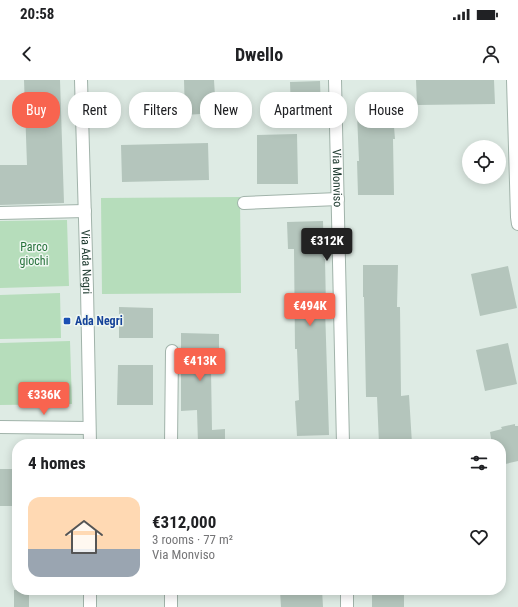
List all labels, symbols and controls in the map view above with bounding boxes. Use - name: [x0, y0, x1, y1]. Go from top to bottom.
- text: 20:58: [20, 5, 54, 23]
- icon: back: [16, 43, 38, 65]
- icon: person: [480, 43, 502, 65]
- text: Dwello: [235, 44, 283, 65]
- chip: Buy: [12, 92, 60, 128]
- chip: Rent: [68, 92, 121, 128]
- chip: Filters: [129, 92, 192, 128]
- chip: New: [200, 92, 252, 128]
- chip: Apartment: [260, 92, 347, 128]
- chip: House: [355, 92, 418, 128]
- map controls: [462, 140, 506, 184]
- button: locate: [462, 140, 506, 184]
- street label: Via Monviso: [330, 149, 345, 207]
- pin: €312K: [299, 228, 355, 262]
- street label: Via Ada Negri: [78, 229, 94, 294]
- text: €312K: [310, 233, 344, 248]
- park label: Parco giochi: [20, 240, 48, 268]
- pin: €494K: [282, 293, 338, 327]
- text: €494K: [293, 298, 327, 313]
- place label: Ada Negri: [75, 314, 123, 328]
- marker: Ada Negri: [62, 316, 72, 326]
- pin: €413K: [172, 348, 228, 382]
- text: €413K: [183, 353, 217, 368]
- pin: €336K: [16, 382, 72, 416]
- text: €336K: [27, 387, 61, 402]
- icon: filters: [468, 452, 490, 474]
- text: 4 homes: [28, 453, 86, 473]
- text: €312,000: [152, 512, 216, 532]
- icon: home: [60, 513, 108, 561]
- icon: heart: [468, 526, 490, 548]
- text: 3 rooms · 77 m²: [152, 532, 233, 547]
- text: Via Monviso: [152, 547, 215, 562]

